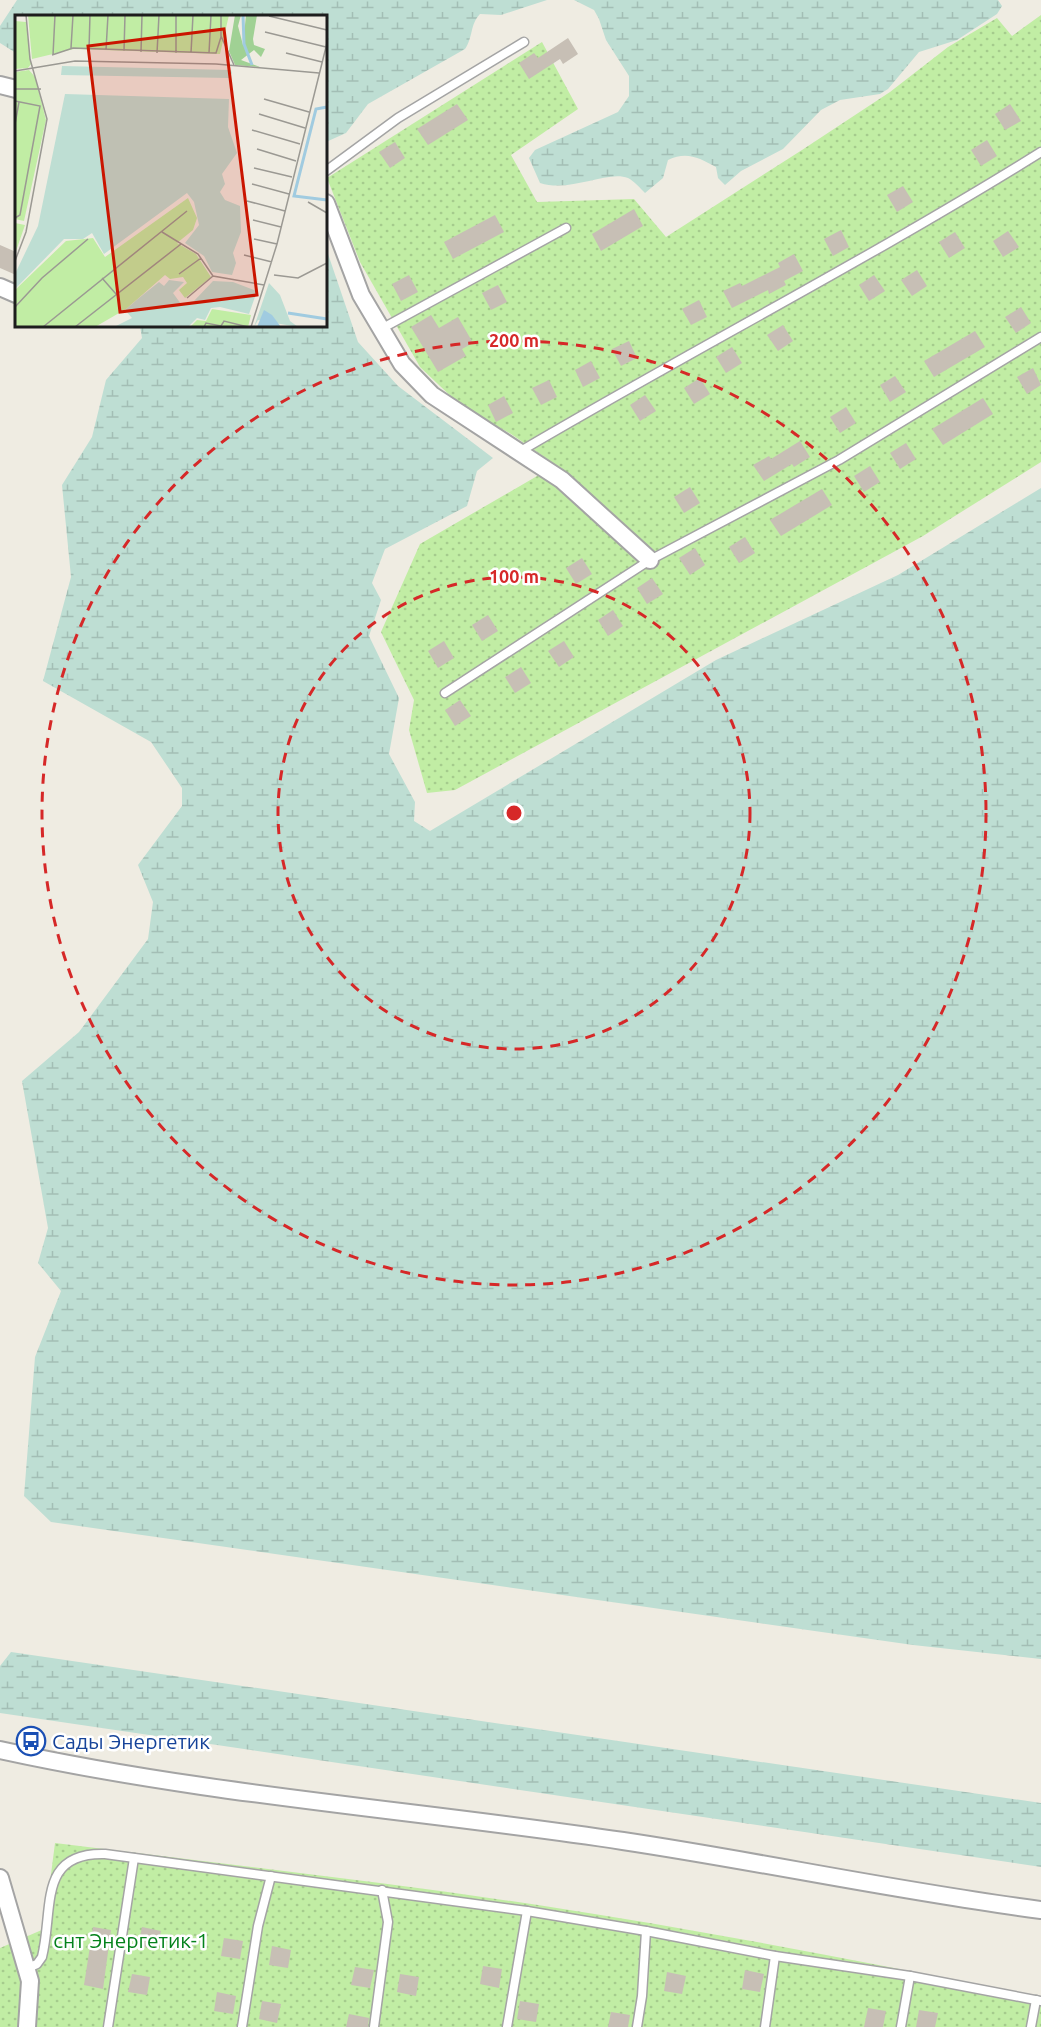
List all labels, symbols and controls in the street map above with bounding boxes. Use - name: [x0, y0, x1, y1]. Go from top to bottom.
- inset map: [15, 15, 327, 327]
- text: 200 m: [489, 330, 539, 350]
- text: 100 m: [489, 566, 539, 586]
- centre of rings: [504, 803, 524, 823]
- bus stop icon: Сады Энергетик: [15, 1725, 47, 1757]
- place label: Сады Энергетик: [52, 1729, 210, 1753]
- park label: снт Энергетик-1: [53, 1928, 209, 1952]

